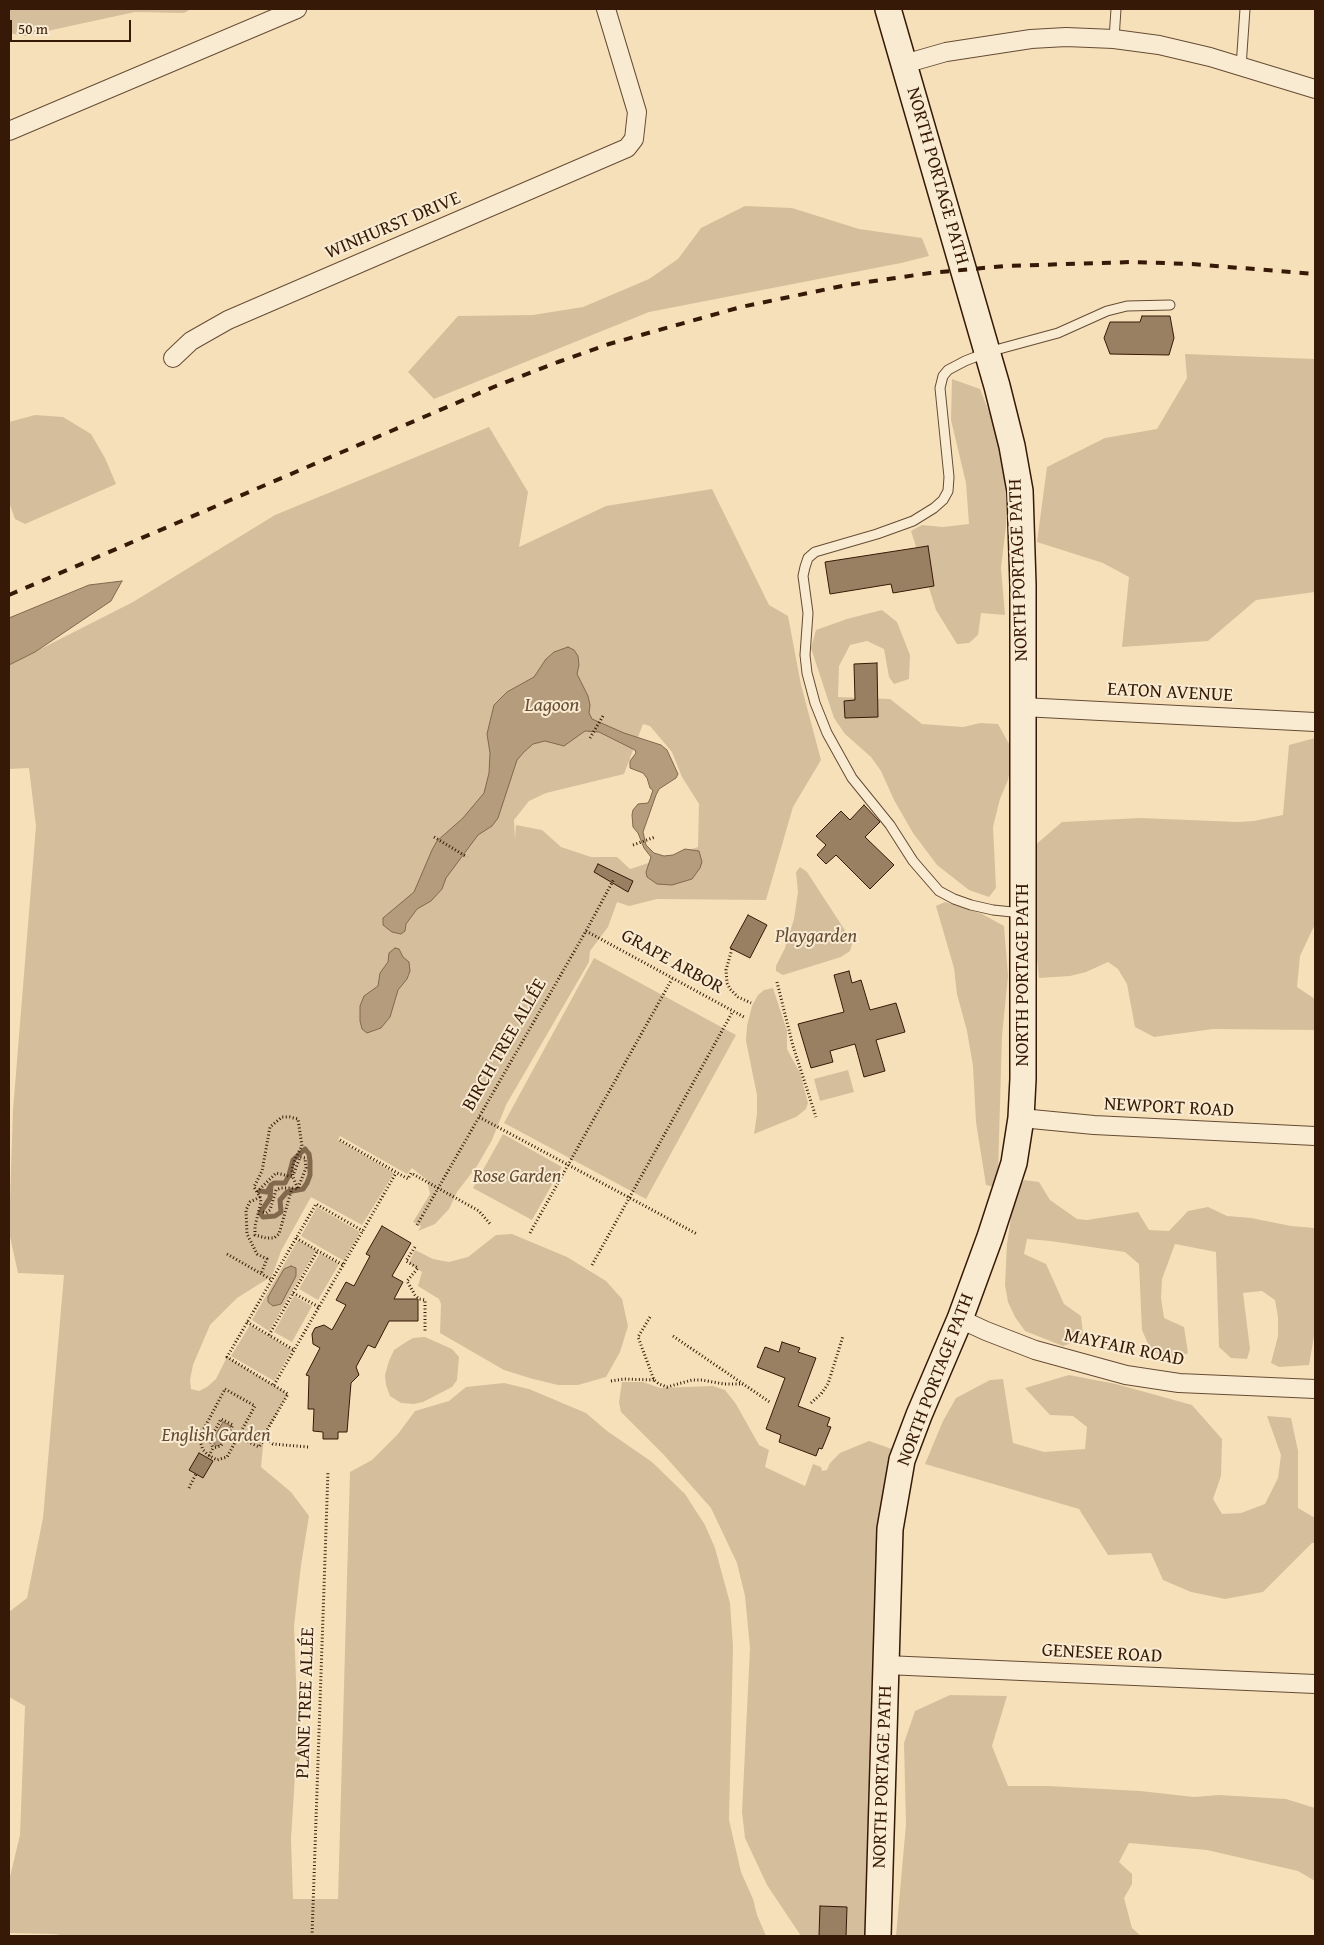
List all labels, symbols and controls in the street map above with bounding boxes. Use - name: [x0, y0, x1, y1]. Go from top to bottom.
- scale bar: [12, 10, 134, 42]
- text: 50 m: [18, 18, 48, 39]
- street label: NORTH PORTAGE PATH: [901, 85, 973, 267]
- street label: WINHURST DRIVE: [322, 187, 464, 265]
- street label: NORTH PORTAGE PATH: [1004, 478, 1034, 662]
- street label: EATON AVENUE: [1107, 678, 1233, 708]
- water label: Lagoon: [525, 694, 579, 718]
- street label: NORTH PORTAGE PATH: [1012, 884, 1034, 1066]
- street label: GRAPE ARBOR: [617, 925, 727, 999]
- park label: Playgarden: [775, 926, 857, 948]
- street label: BIRCH TREE ALLÉE: [458, 975, 552, 1115]
- street label: NEWPORT ROAD: [1103, 1093, 1235, 1123]
- park label: Rose Garden: [473, 1166, 561, 1188]
- street label: NORTH PORTAGE PATH: [893, 1291, 979, 1469]
- street label: MAYFAIR ROAD: [1062, 1324, 1186, 1372]
- park label: English Garden: [162, 1425, 270, 1447]
- street label: PLANE TREE ALLÉE: [292, 1627, 320, 1779]
- street label: GENESEE ROAD: [1041, 1639, 1163, 1669]
- street label: NORTH PORTAGE PATH: [868, 1685, 898, 1869]

